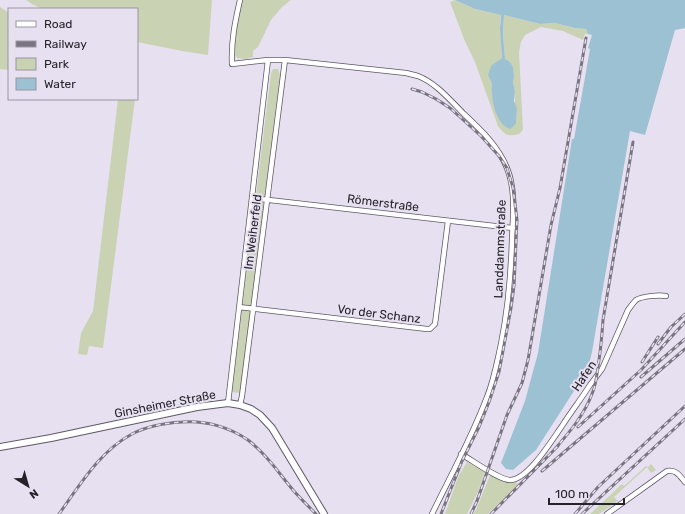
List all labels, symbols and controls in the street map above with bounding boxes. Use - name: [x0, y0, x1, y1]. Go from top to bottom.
- legend: [8, 8, 138, 100]
- text: Road: [44, 17, 72, 31]
- text: Railway: [44, 37, 87, 51]
- text: Park: [44, 57, 70, 71]
- text: Water: [44, 77, 76, 91]
- street label: Römerstraße: [346, 192, 420, 214]
- street label: Im Weiherfeld: [241, 194, 265, 270]
- street label: Landdammstraße: [491, 199, 509, 299]
- street label: Vor der Schanz: [337, 302, 421, 326]
- street label: Hafen: [569, 358, 599, 394]
- street label: Ginsheimer Straße: [113, 387, 217, 421]
- north arrow: [8, 466, 48, 506]
- scale bar: [549, 480, 624, 506]
- text: N: [27, 486, 41, 501]
- text: 100 m: [555, 487, 589, 501]

